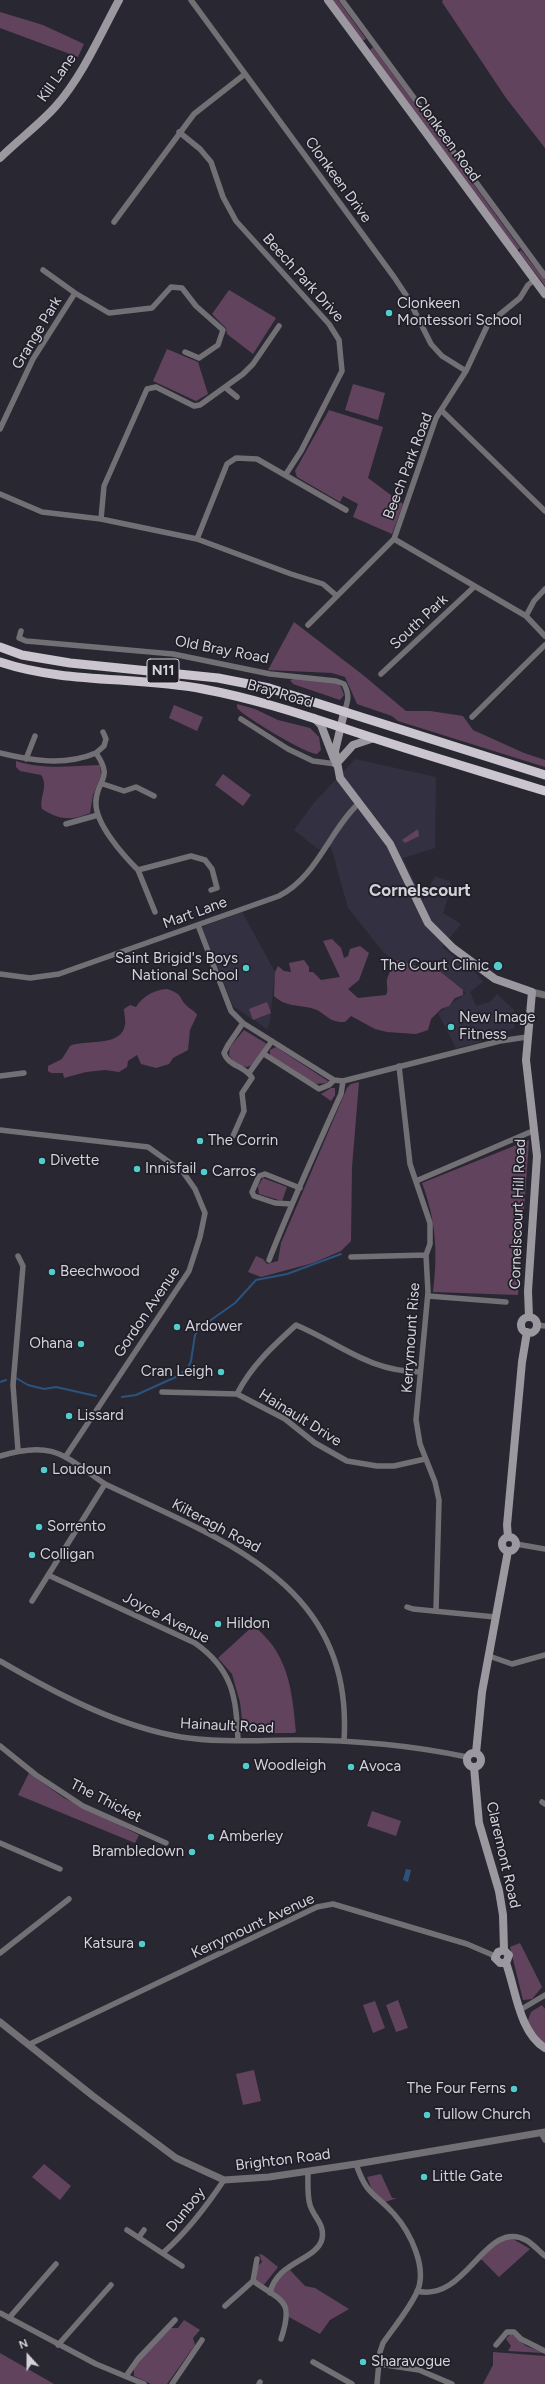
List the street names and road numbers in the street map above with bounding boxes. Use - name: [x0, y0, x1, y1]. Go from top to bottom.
- street label: Kill Lane: [34, 50, 80, 106]
- street label: Clonkeen Road: [410, 93, 484, 185]
- street label: Clonkeen Drive: [301, 134, 375, 226]
- street label: Beech Park Drive: [259, 230, 347, 326]
- street label: Grange Park: [8, 293, 66, 373]
- street label: Beech Park Road: [379, 410, 437, 522]
- street label: South Park: [386, 591, 452, 653]
- street label: Old Bray Road: [173, 632, 271, 668]
- road number: N11: [147, 659, 179, 683]
- street label: Bray Road: [245, 676, 315, 712]
- street label: Mart Lane: [161, 893, 229, 933]
- street label: Cornelscourt Hill Road: [506, 1138, 530, 1290]
- street label: Gordon Avenue: [110, 1263, 184, 1361]
- street label: Kerrymount Rise: [398, 1282, 424, 1394]
- street label: Hainault Drive: [255, 1385, 345, 1451]
- street label: Kilteragh Road: [169, 1495, 263, 1557]
- street label: Joyce Avenue: [120, 1588, 212, 1648]
- street label: Hainault Road: [180, 1715, 274, 1737]
- street label: The Thicket: [67, 1775, 145, 1827]
- street label: Claremont Road: [482, 1800, 524, 1910]
- street label: Kerrymount Avenue: [189, 1890, 317, 1962]
- street label: Brighton Road: [234, 2145, 332, 2175]
- street label: Dunboy: [163, 2184, 209, 2236]

